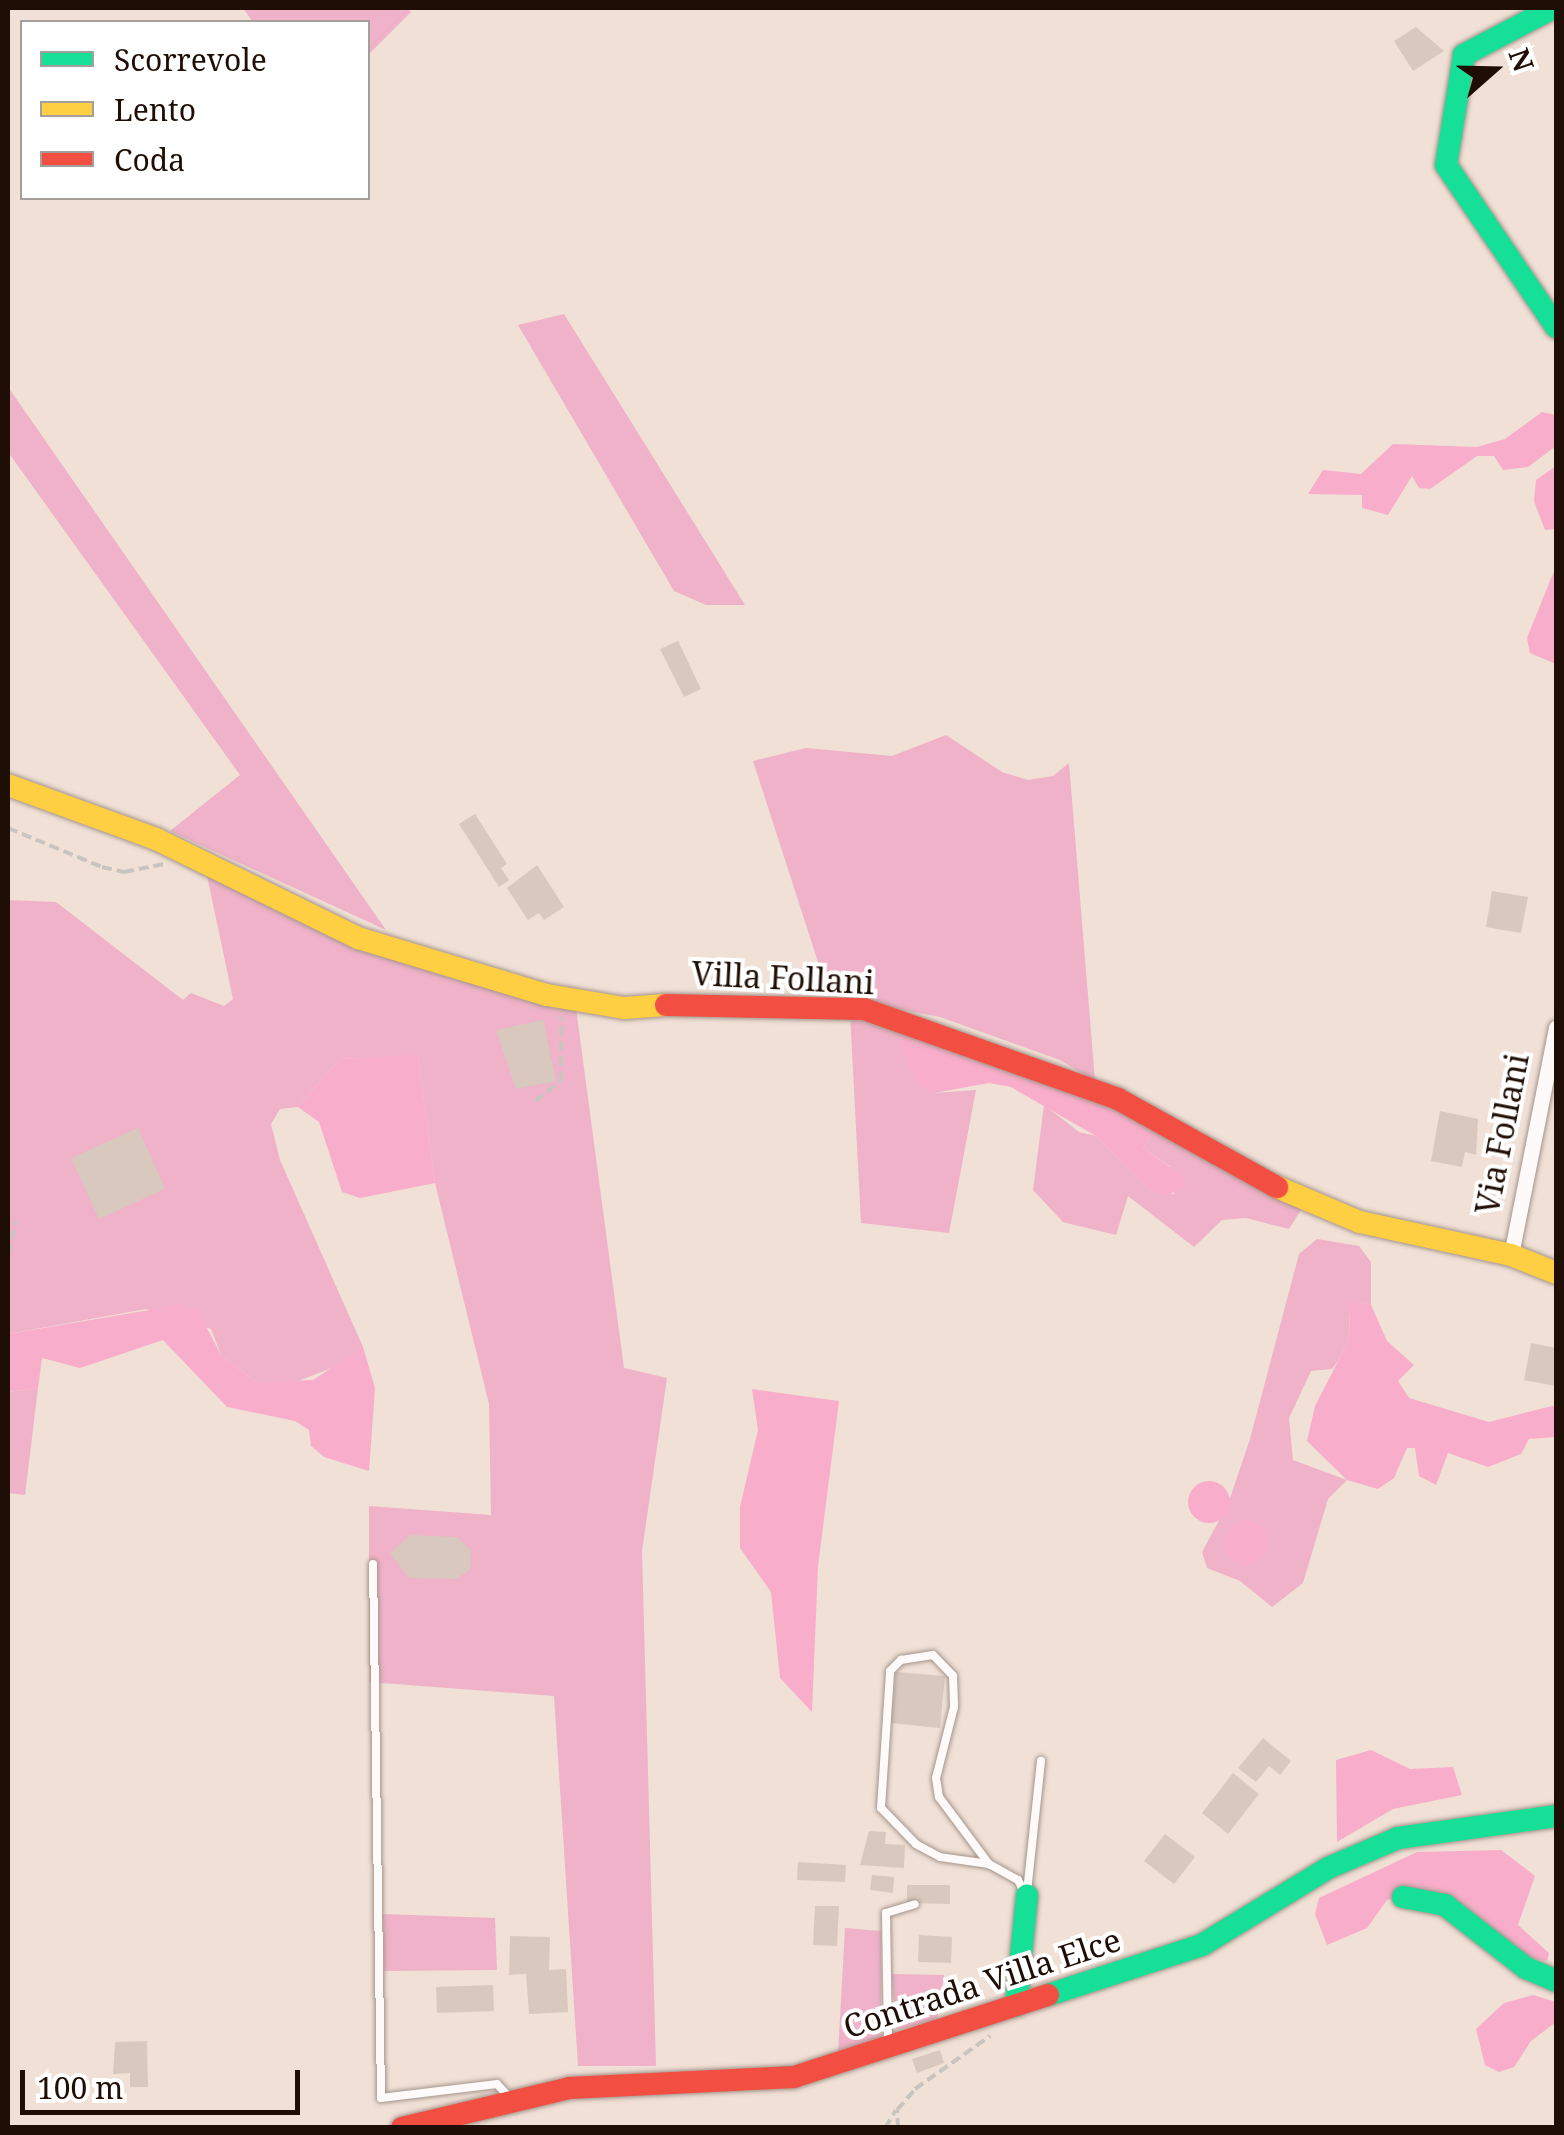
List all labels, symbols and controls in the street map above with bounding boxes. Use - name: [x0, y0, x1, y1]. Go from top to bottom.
- legend: [20, 20, 370, 200]
- north arrow: [1444, 20, 1544, 120]
- text: Scorrevole: [114, 39, 267, 80]
- text: N: [1501, 43, 1544, 77]
- text: Lento: [114, 89, 196, 130]
- text: Coda: [114, 139, 185, 180]
- street label: Villa Follani: [691, 954, 875, 1002]
- street label: Via Follani: [1468, 1050, 1536, 1218]
- street label: Contrada Villa Elce: [839, 1920, 1125, 2046]
- scale bar: [25, 2050, 305, 2112]
- text: 100 m: [37, 2067, 123, 2108]

